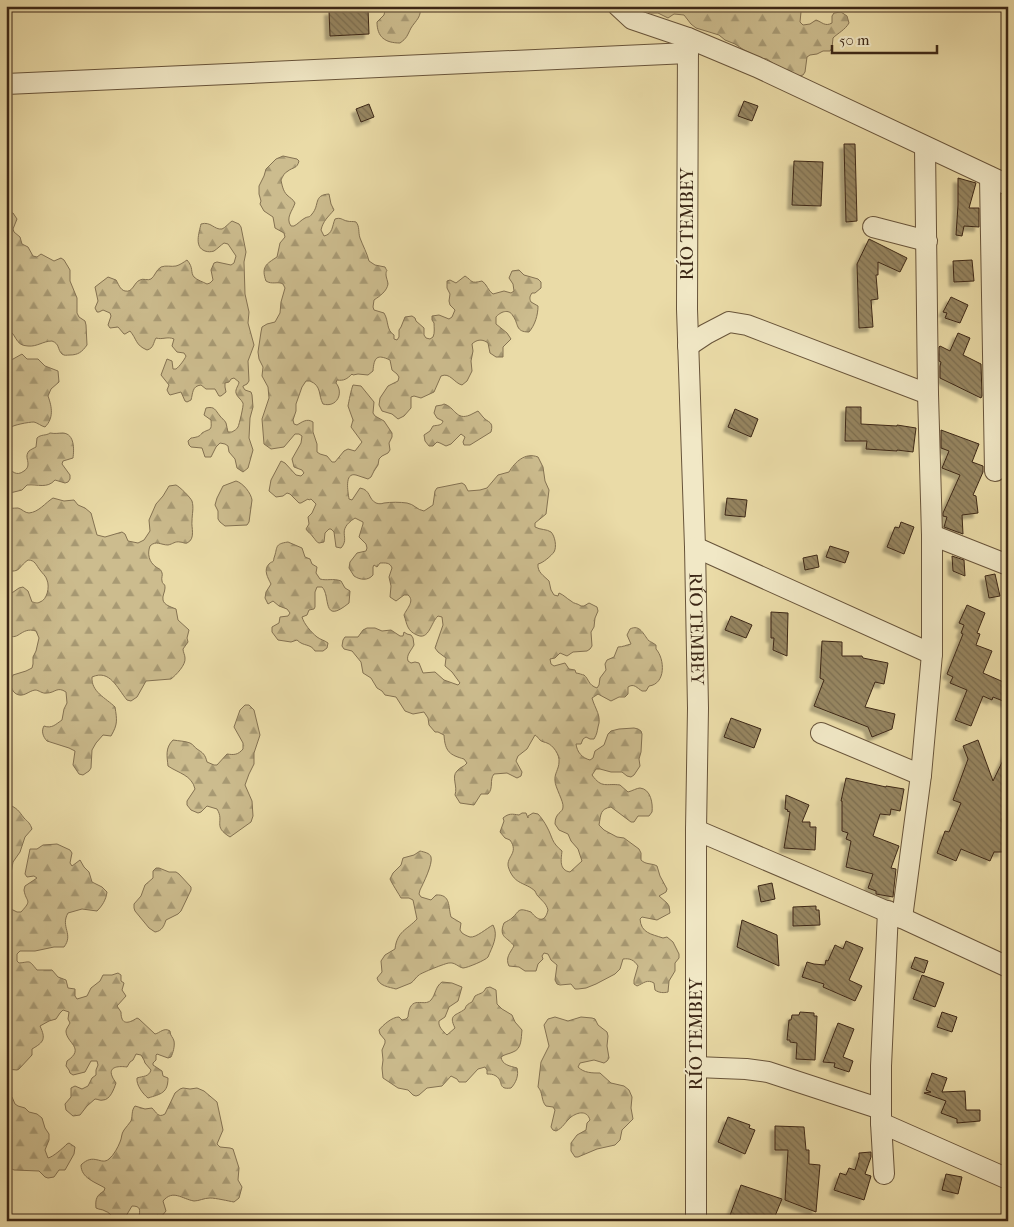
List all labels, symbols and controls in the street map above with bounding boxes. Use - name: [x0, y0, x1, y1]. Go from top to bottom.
- scale bar: [832, 22, 936, 54]
- text: 50 m: [839, 31, 870, 49]
- street label: RÍO TEMBEY: [676, 167, 698, 280]
- street label: RÍO TEMBEY: [684, 572, 708, 686]
- street label: RÍO TEMBEY: [685, 977, 707, 1090]

